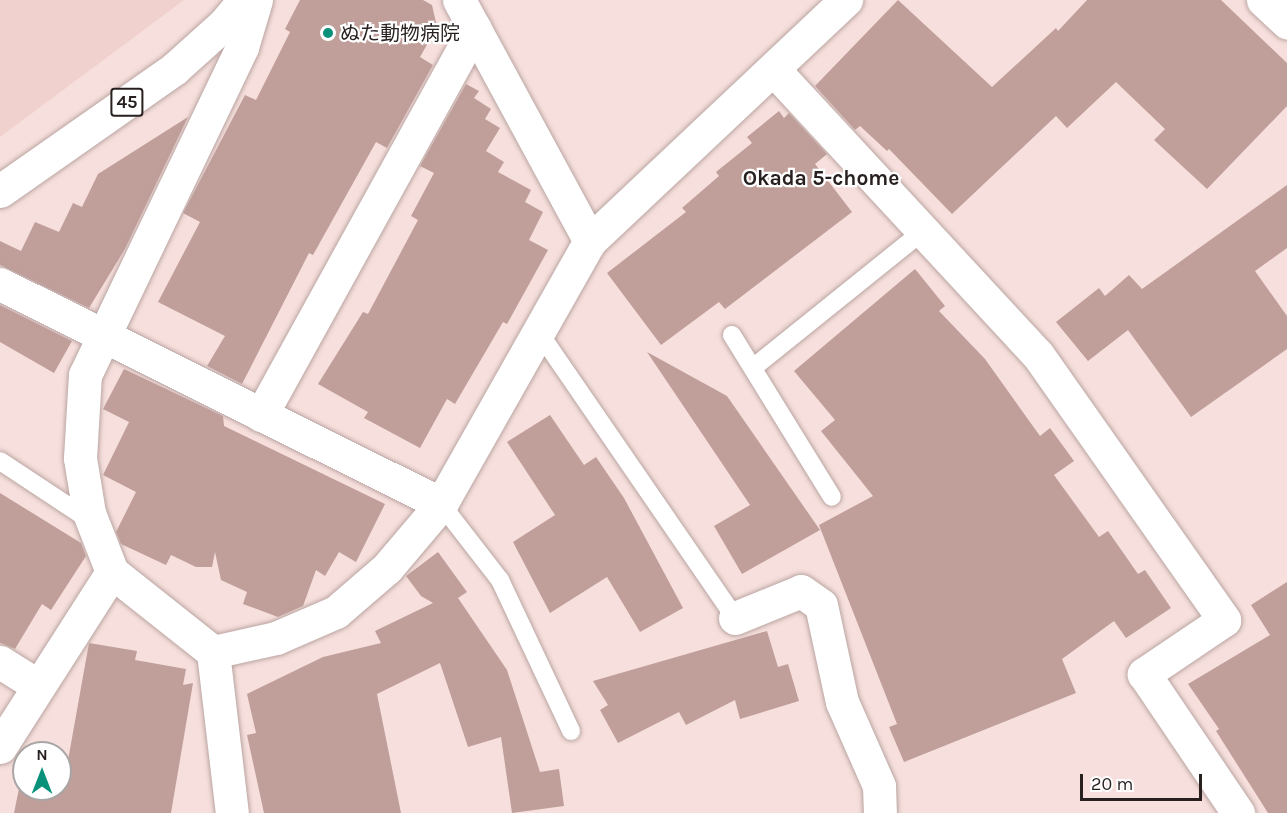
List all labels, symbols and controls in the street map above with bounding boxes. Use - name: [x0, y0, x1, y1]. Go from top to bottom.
- place label: ぬた動物病院: [340, 21, 460, 45]
- marker: ぬた動物病院: [321, 26, 335, 40]
- road number: 45: [109, 87, 145, 117]
- district label: Okada 5-chome: [743, 165, 899, 191]
- north arrow: [12, 741, 72, 801]
- text: N: [36, 745, 48, 764]
- scale bar: [1083, 762, 1204, 800]
- text: 20 m: [1091, 773, 1133, 795]

